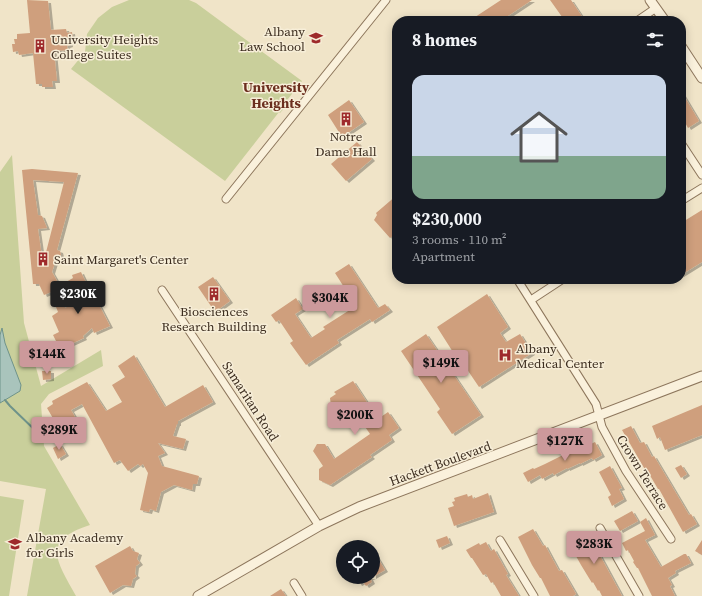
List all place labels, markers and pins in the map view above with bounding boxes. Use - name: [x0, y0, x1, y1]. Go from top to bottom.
- place label: Albany Law School: [239, 23, 305, 55]
- school or university icon: Albany Law School: [308, 30, 324, 46]
- place label: University Heights College Suites: [51, 31, 158, 63]
- building icon: University Heights College Suites: [32, 38, 48, 54]
- building icon: Notre Dame Hall: [338, 111, 354, 127]
- place label: Notre Dame Hall: [315, 128, 377, 160]
- building icon: Saint Margaret's Center: [35, 251, 51, 267]
- place label: Saint Margaret's Center: [54, 251, 189, 268]
- pin: $230K: [50, 281, 106, 315]
- pin: $304K: [302, 285, 358, 319]
- building icon: Biosciences Research Building: [206, 286, 222, 302]
- place label: Biosciences Research Building: [161, 303, 267, 335]
- place label: Albany Medical Center: [516, 340, 605, 372]
- pin: $144K: [19, 341, 75, 375]
- hospital icon: Albany Medical Center: [497, 347, 513, 363]
- pin: $149K: [413, 350, 469, 384]
- pin: $200K: [327, 402, 383, 436]
- pin: $289K: [31, 417, 87, 451]
- pin: $127K: [537, 428, 593, 462]
- place label: Albany Academy for Girls: [26, 529, 123, 561]
- pin: $283K: [566, 531, 622, 565]
- school or university icon: Albany Academy for Girls: [7, 536, 23, 552]

